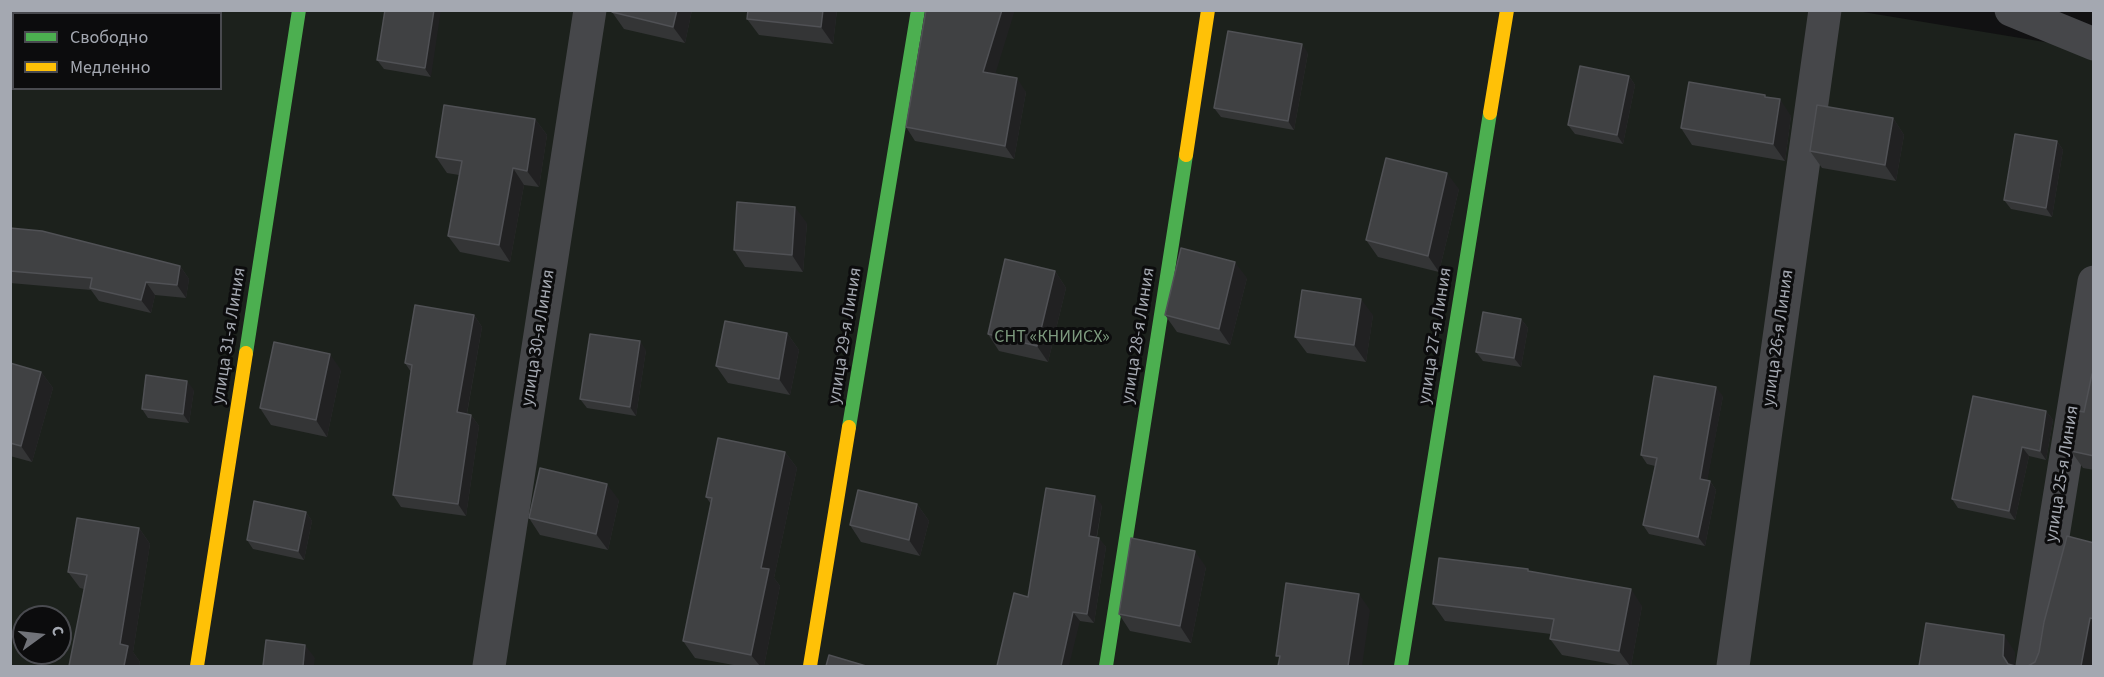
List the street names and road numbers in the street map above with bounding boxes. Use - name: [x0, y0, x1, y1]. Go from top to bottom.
- street label: улица 31-я Линия: [209, 266, 251, 406]
- street label: улица 29-я Линия: [825, 266, 867, 406]
- street label: улица 28-я Линия: [1118, 266, 1160, 406]
- street label: улица 27-я Линия: [1415, 266, 1457, 406]
- street label: улица 30-я Линия: [518, 268, 560, 408]
- street label: улица 26-я Линия: [1759, 268, 1799, 408]
- street label: улица 25-я Линия: [2042, 404, 2084, 544]

